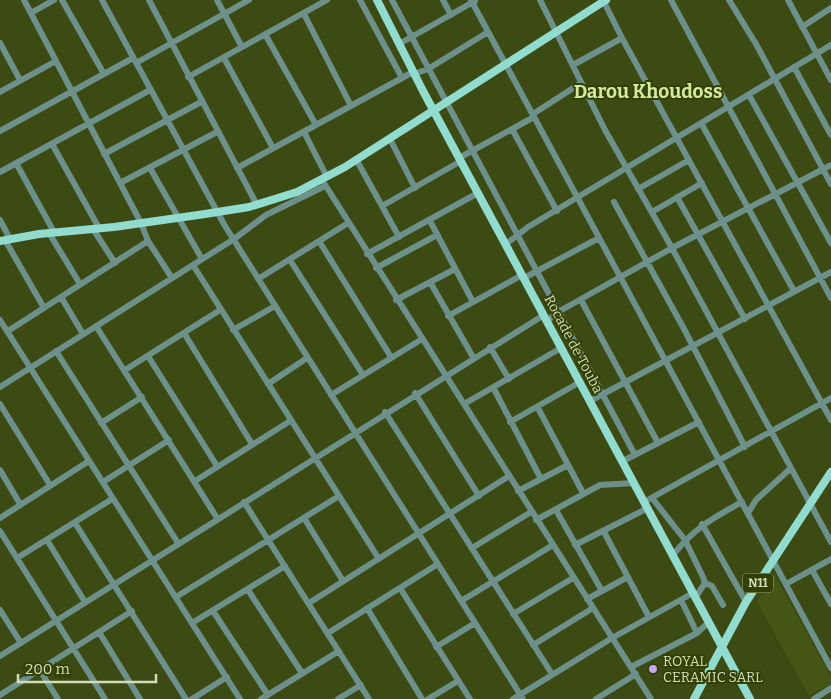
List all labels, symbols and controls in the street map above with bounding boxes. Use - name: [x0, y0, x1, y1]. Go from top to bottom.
- district label: Darou Khoudoss: [574, 80, 722, 103]
- street label: Rocade de Touba: [540, 292, 607, 397]
- road number: N11: [743, 574, 773, 592]
- scale bar: [18, 652, 155, 684]
- place label: ROYAL CERAMIC SARL: [663, 653, 763, 686]
- text: 200 m: [25, 660, 70, 678]
- marker: ROYAL CERAMIC SARL: [647, 663, 659, 675]

